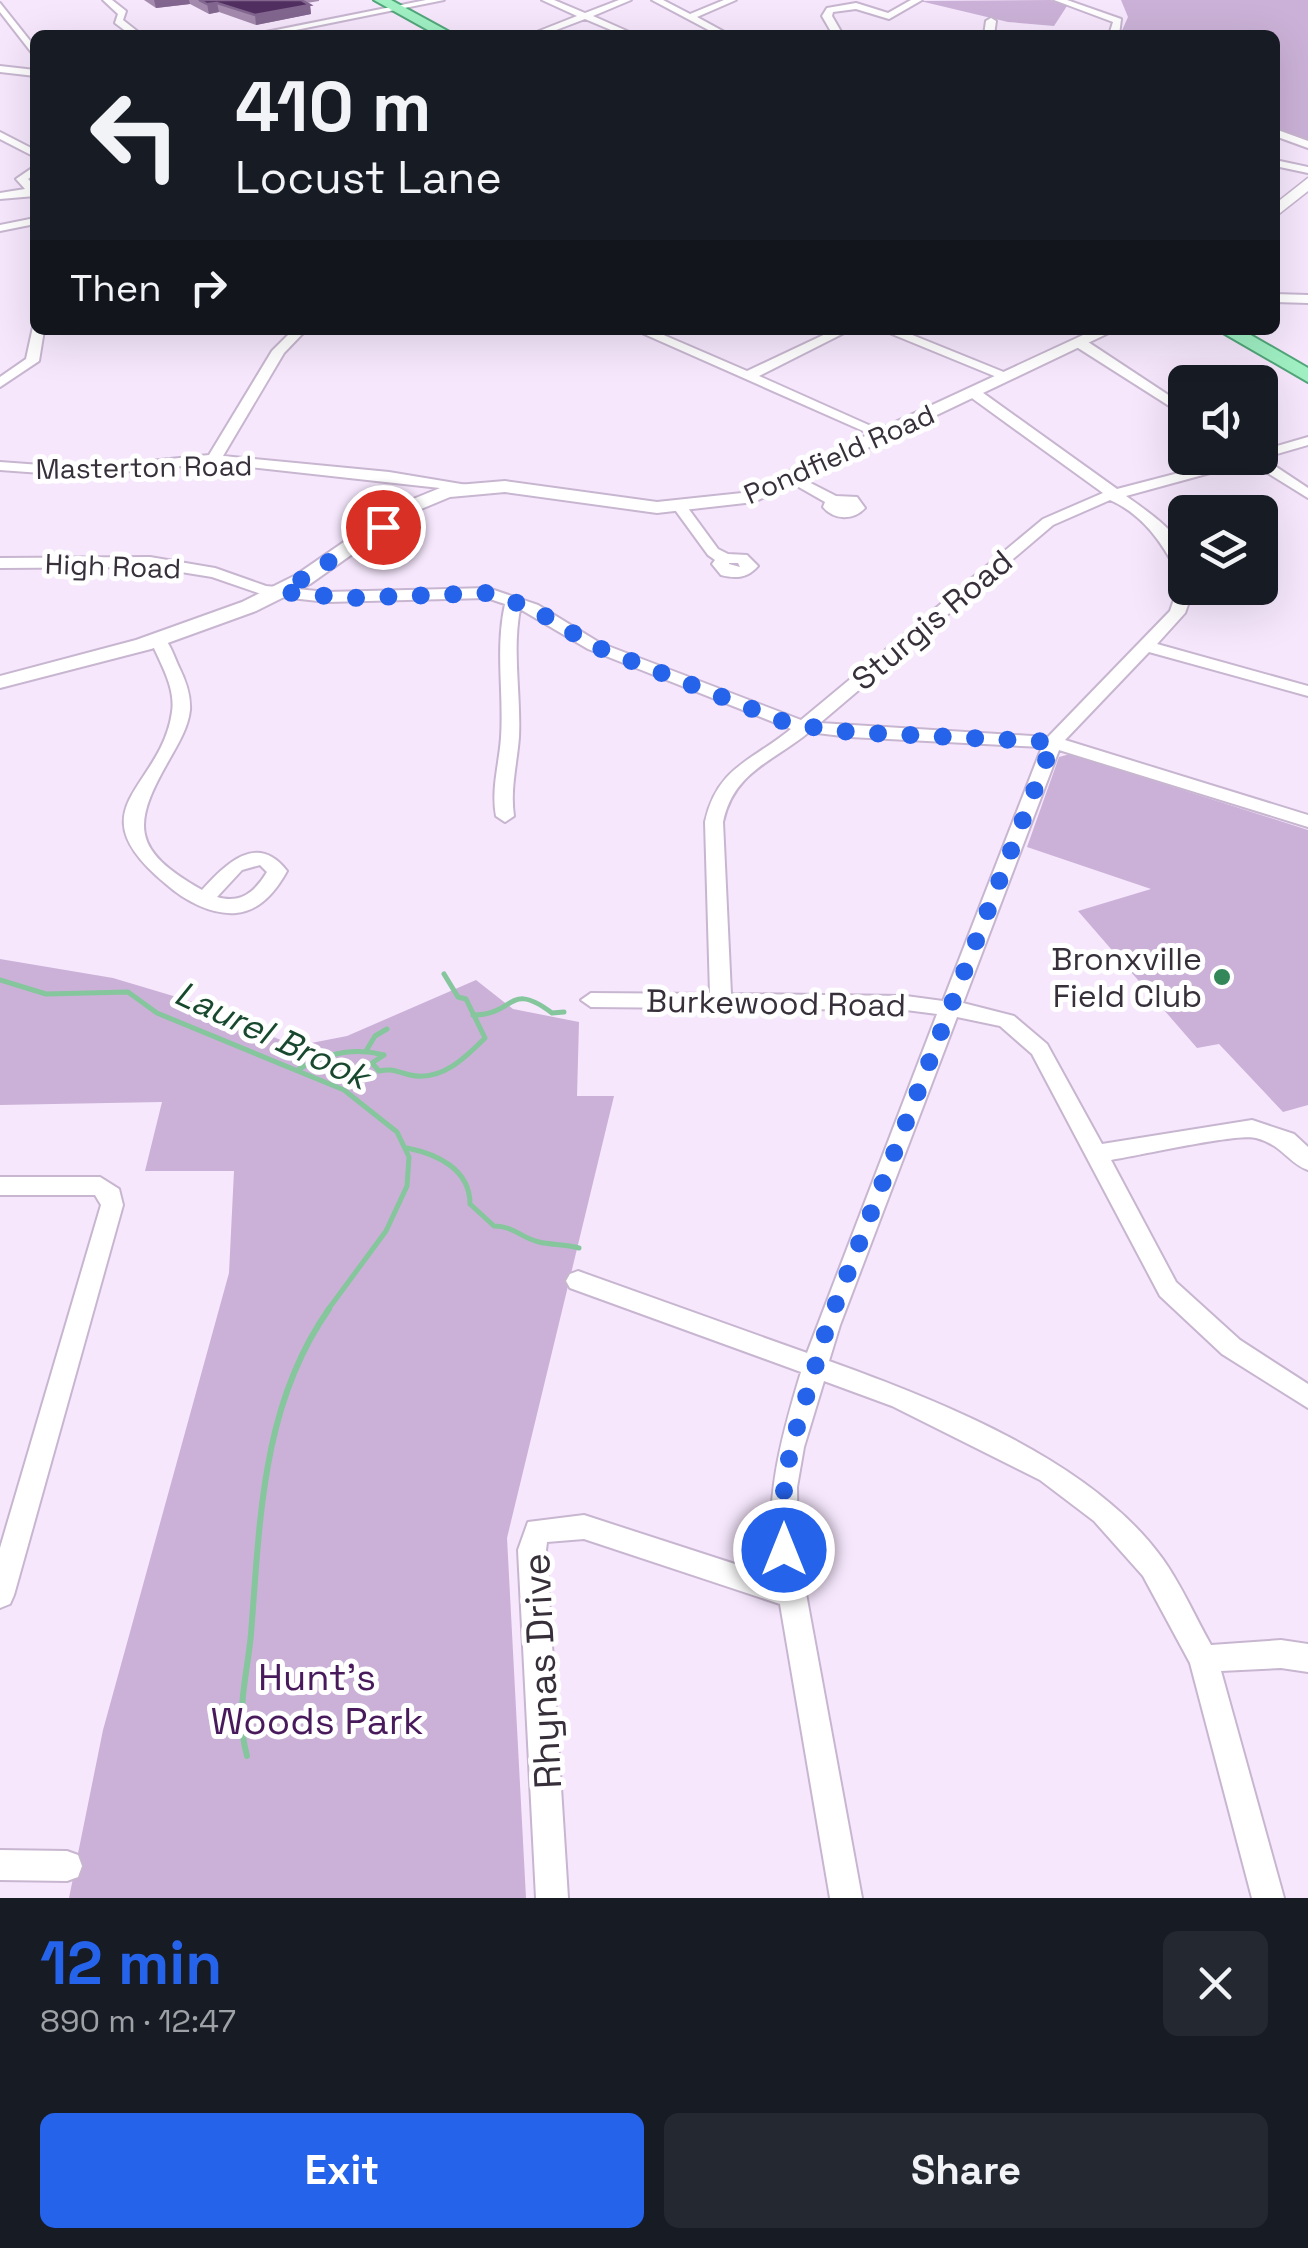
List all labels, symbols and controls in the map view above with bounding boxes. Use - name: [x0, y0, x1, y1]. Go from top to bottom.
- text: 410 m: [235, 62, 431, 151]
- icon: left: [70, 70, 200, 200]
- text: Locust Lane: [235, 149, 502, 206]
- icon: right: [181, 260, 236, 315]
- text: Then: [70, 264, 161, 312]
- map controls: [1168, 365, 1278, 605]
- button: sound: [1168, 365, 1278, 475]
- street label: Pondfield Road: [738, 396, 940, 512]
- street label: Masterton Road: [35, 447, 253, 487]
- pin: [341, 485, 426, 570]
- button: layers: [1168, 495, 1278, 605]
- icon: arrive: [356, 500, 411, 555]
- street label: Sturgis Road: [844, 541, 1020, 699]
- street label: High Road: [44, 546, 182, 586]
- place label: Bronxville Field Club: [1051, 939, 1202, 1016]
- marker: Bronxville Field Club: [1211, 966, 1233, 988]
- water label: Laurel Brook: [168, 971, 380, 1101]
- street label: Burkewood Road: [646, 981, 906, 1025]
- position arrow: [732, 1498, 836, 1602]
- street label: Rhynas Drive: [512, 1552, 572, 1790]
- park label: Hunt's Woods Park: [211, 1653, 423, 1745]
- text: 12 min: [40, 1925, 222, 2002]
- button: close: [1163, 1931, 1268, 2036]
- text: 890 m · 12:47: [40, 2001, 236, 2041]
- button: Exit: [40, 2113, 644, 2228]
- button: Share: [664, 2113, 1268, 2228]

